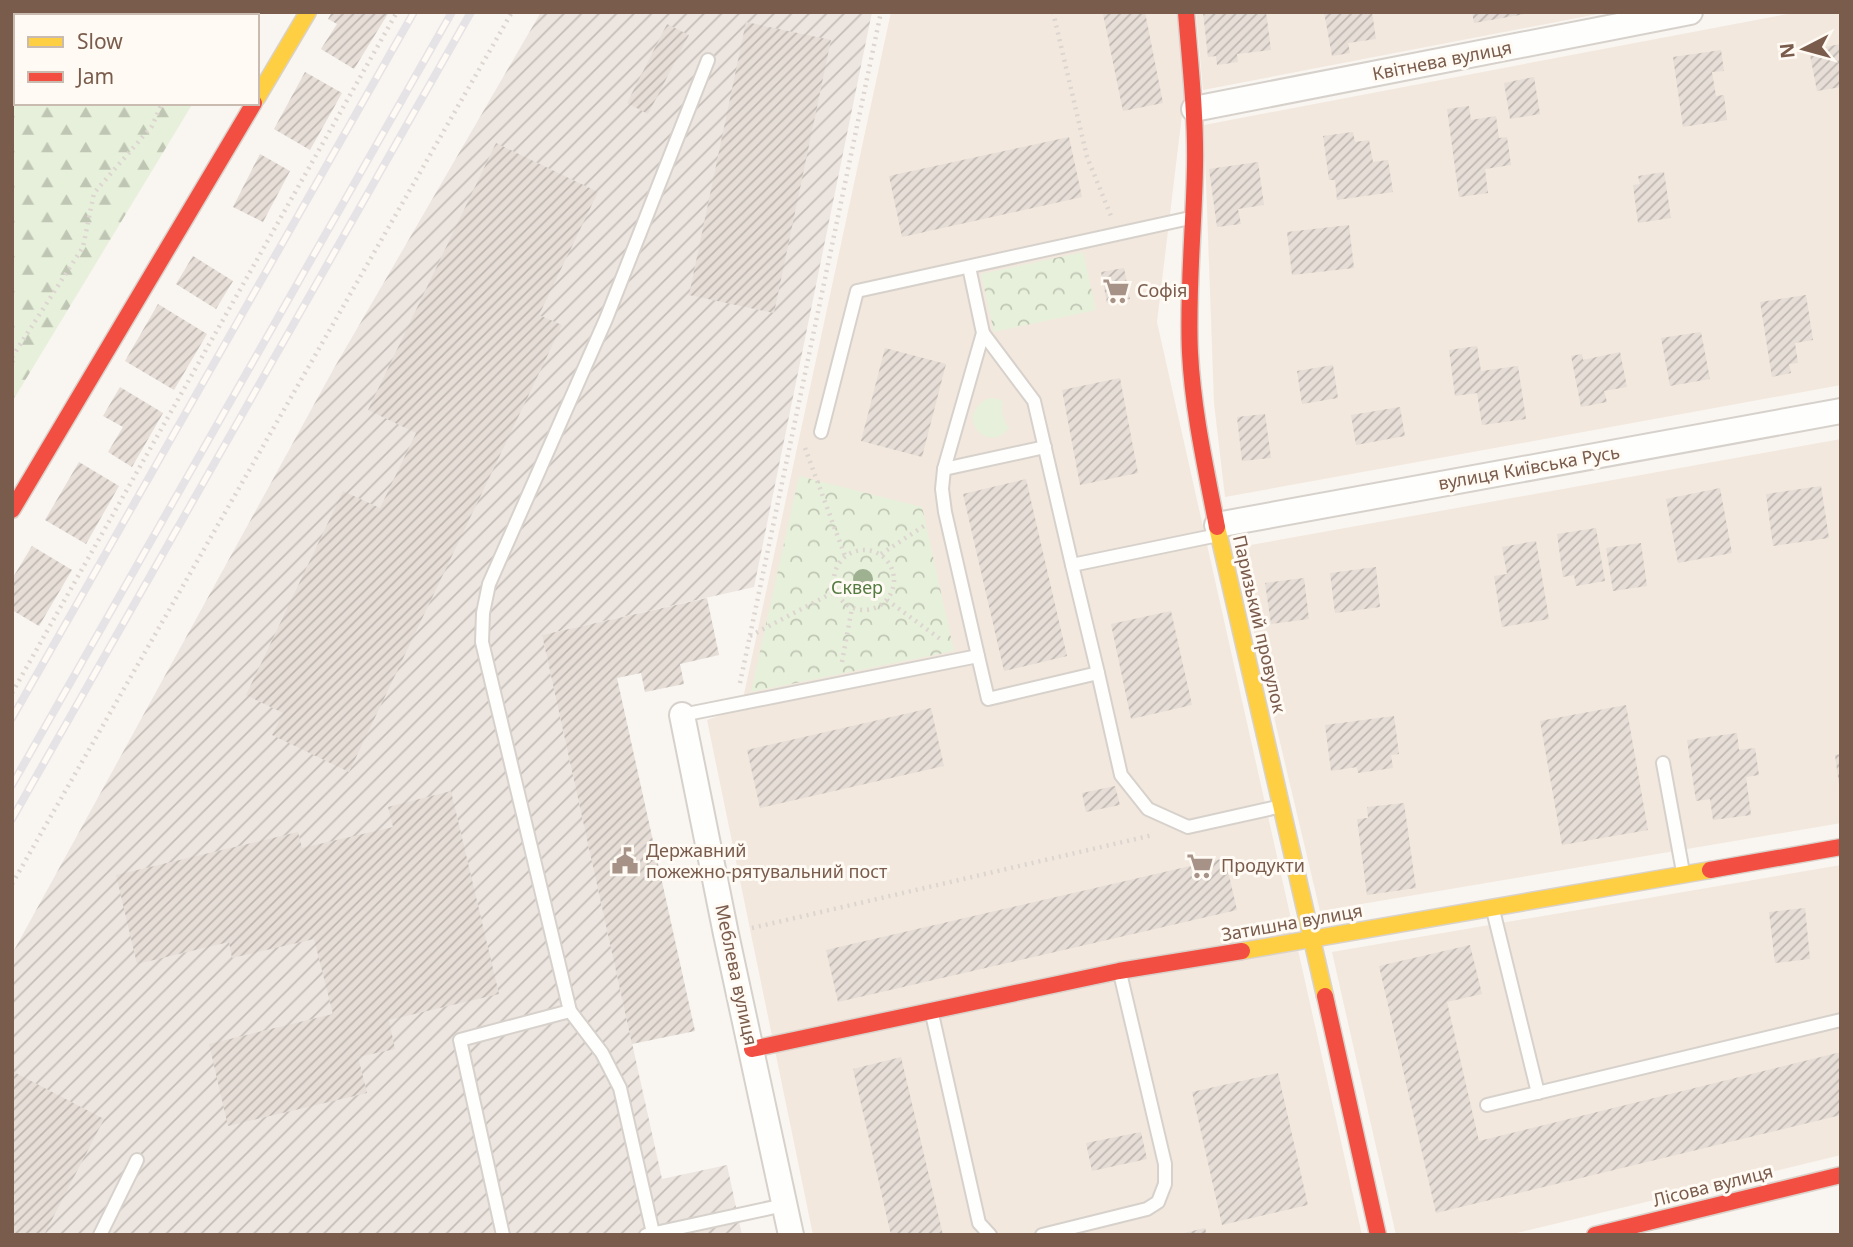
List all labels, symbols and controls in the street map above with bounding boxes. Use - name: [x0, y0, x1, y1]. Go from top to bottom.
- legend: [14, 14, 259, 105]
- north arrow: [1769, 14, 1839, 84]
- text: Slow: [77, 27, 123, 55]
- street label: Квітнева вулиця: [1370, 35, 1514, 85]
- text: N: [1773, 42, 1801, 60]
- text: Jam: [75, 62, 114, 90]
- supermarket icon: Софія: [1101, 276, 1131, 306]
- place label: Софія: [1137, 278, 1188, 302]
- street label: вулиця Київська Русь: [1436, 439, 1622, 495]
- street label: Паризький провулок: [1228, 532, 1292, 716]
- park label: Сквер: [831, 575, 883, 599]
- place label: Державний пожежно-рятувальний пост: [646, 838, 888, 883]
- public building icon: Державний пожежно-рятувальний пост: [610, 846, 640, 876]
- supermarket icon: Продукти: [1185, 851, 1215, 881]
- place label: Продукти: [1221, 853, 1305, 877]
- street label: Затишна вулиця: [1219, 898, 1364, 946]
- street label: Меблева вулиця: [710, 902, 764, 1048]
- street label: Лісова вулиця: [1650, 1159, 1775, 1212]

